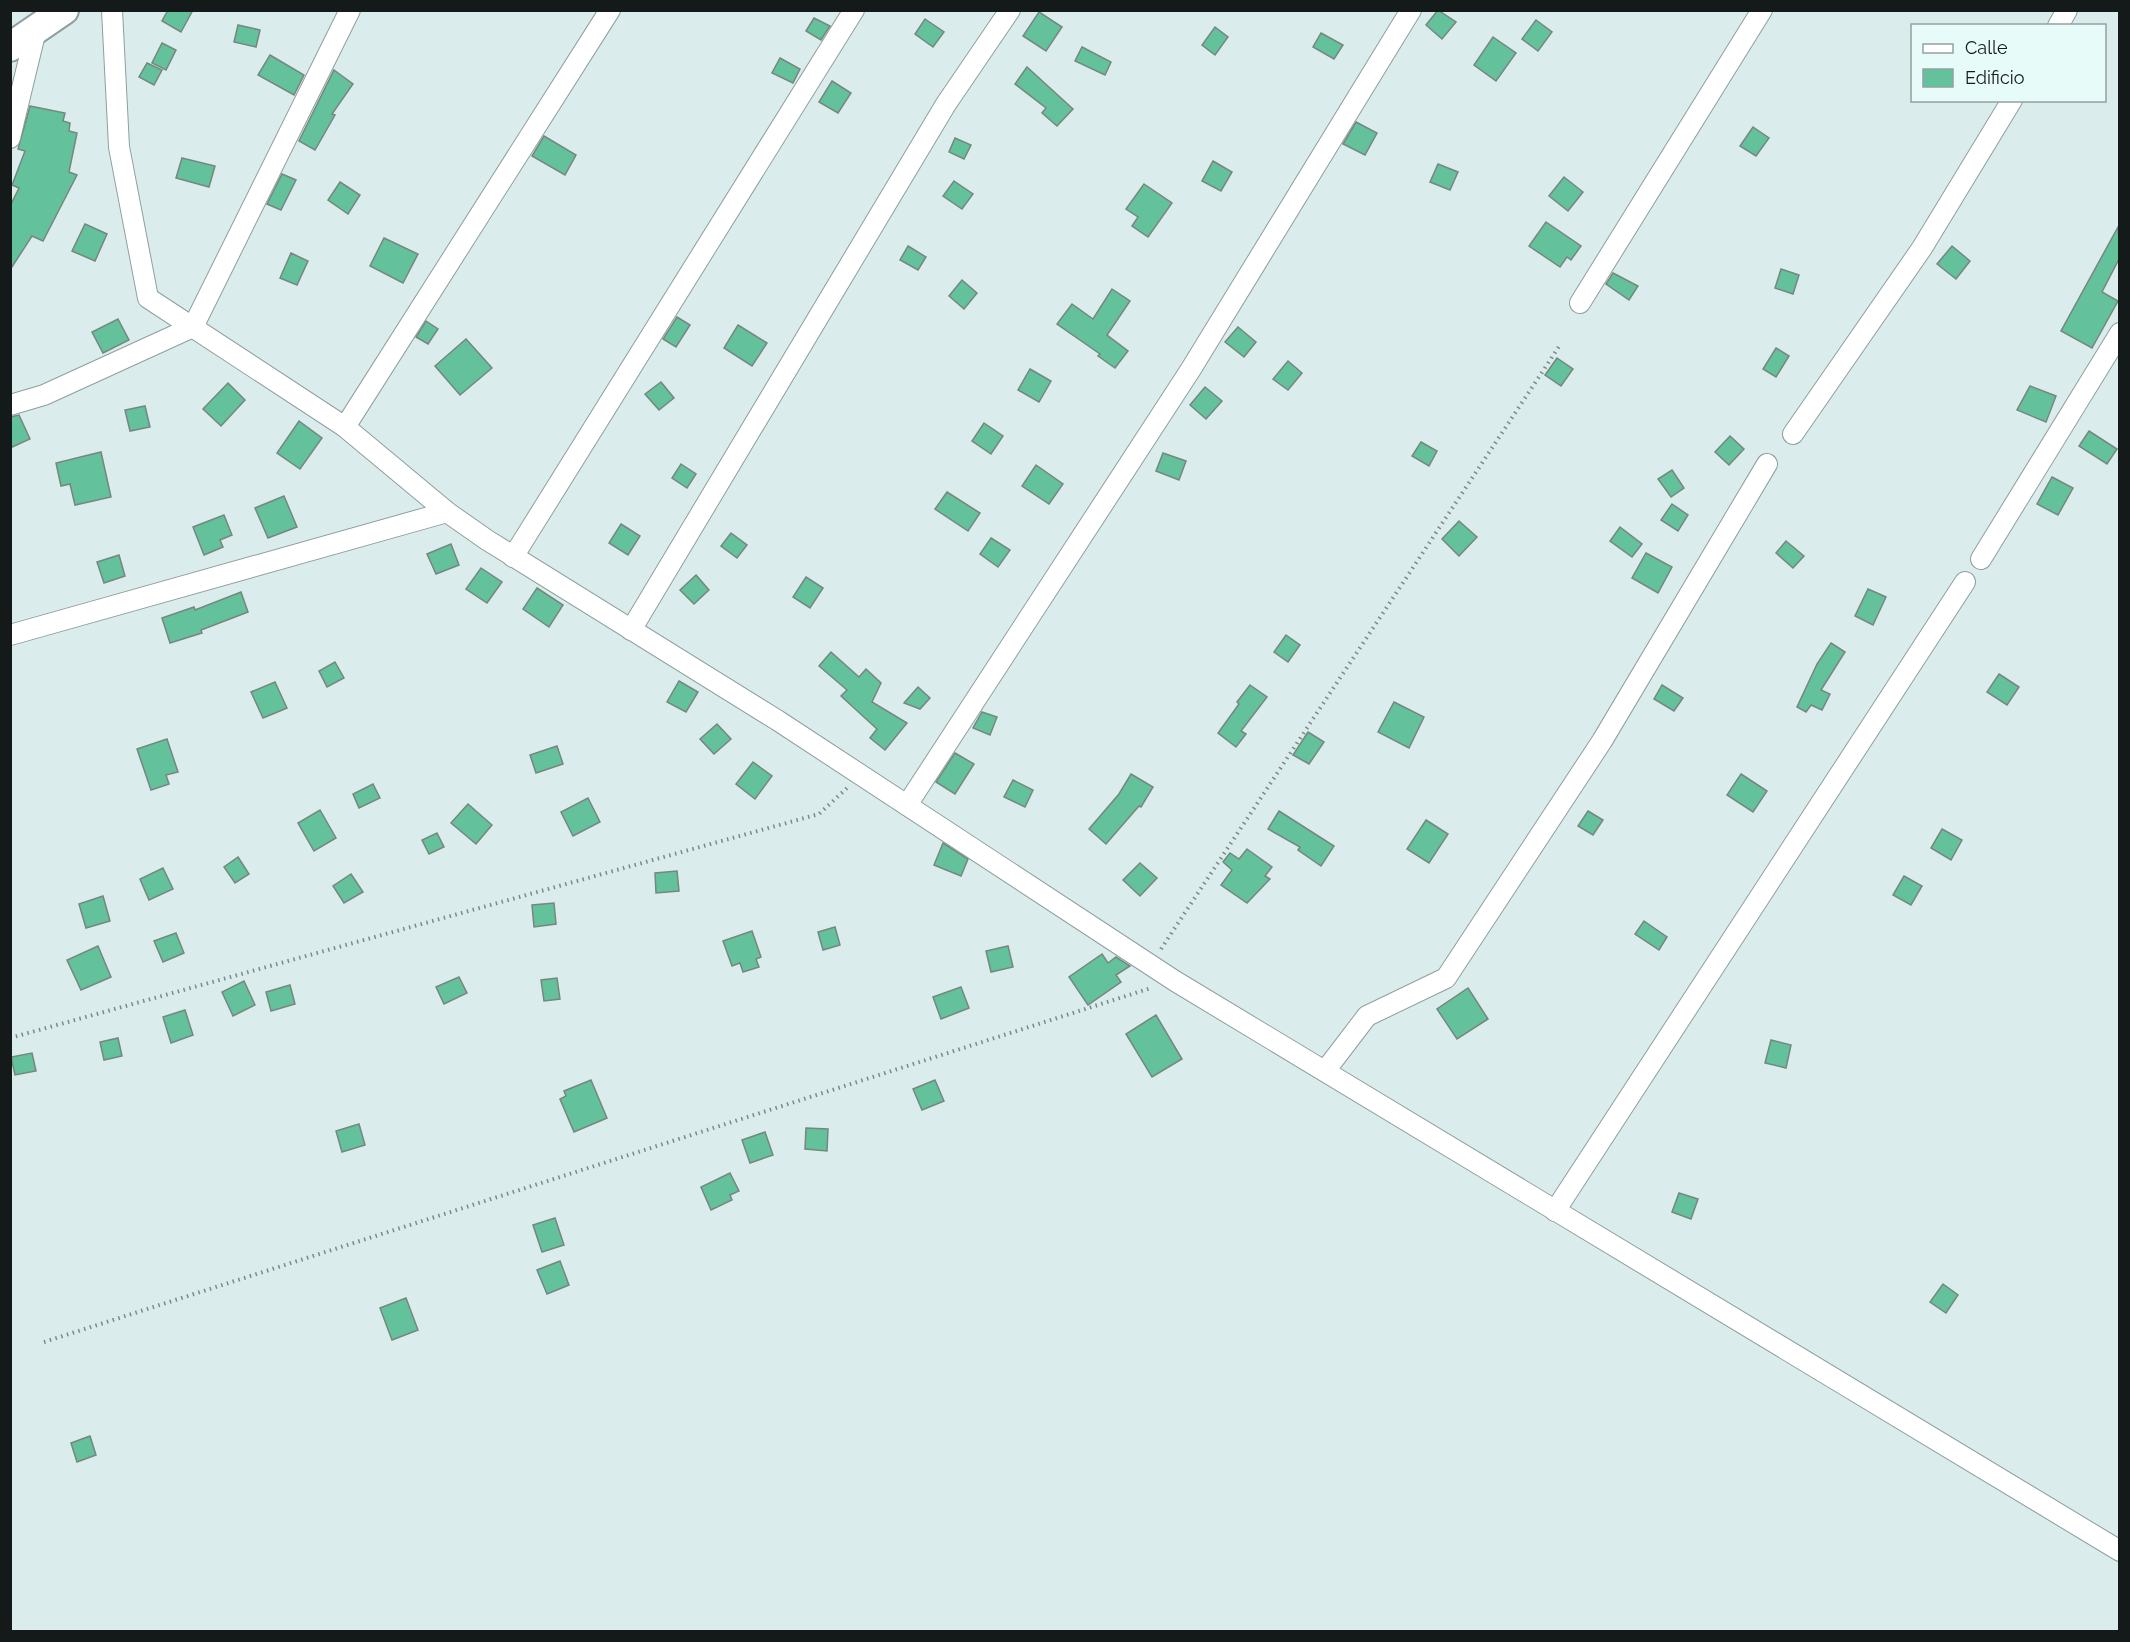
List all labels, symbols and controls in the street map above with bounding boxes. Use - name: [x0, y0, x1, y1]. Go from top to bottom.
- legend: [1911, 24, 2106, 102]
- text: Calle: [1965, 37, 2008, 58]
- text: Edificio: [1965, 67, 2025, 88]

